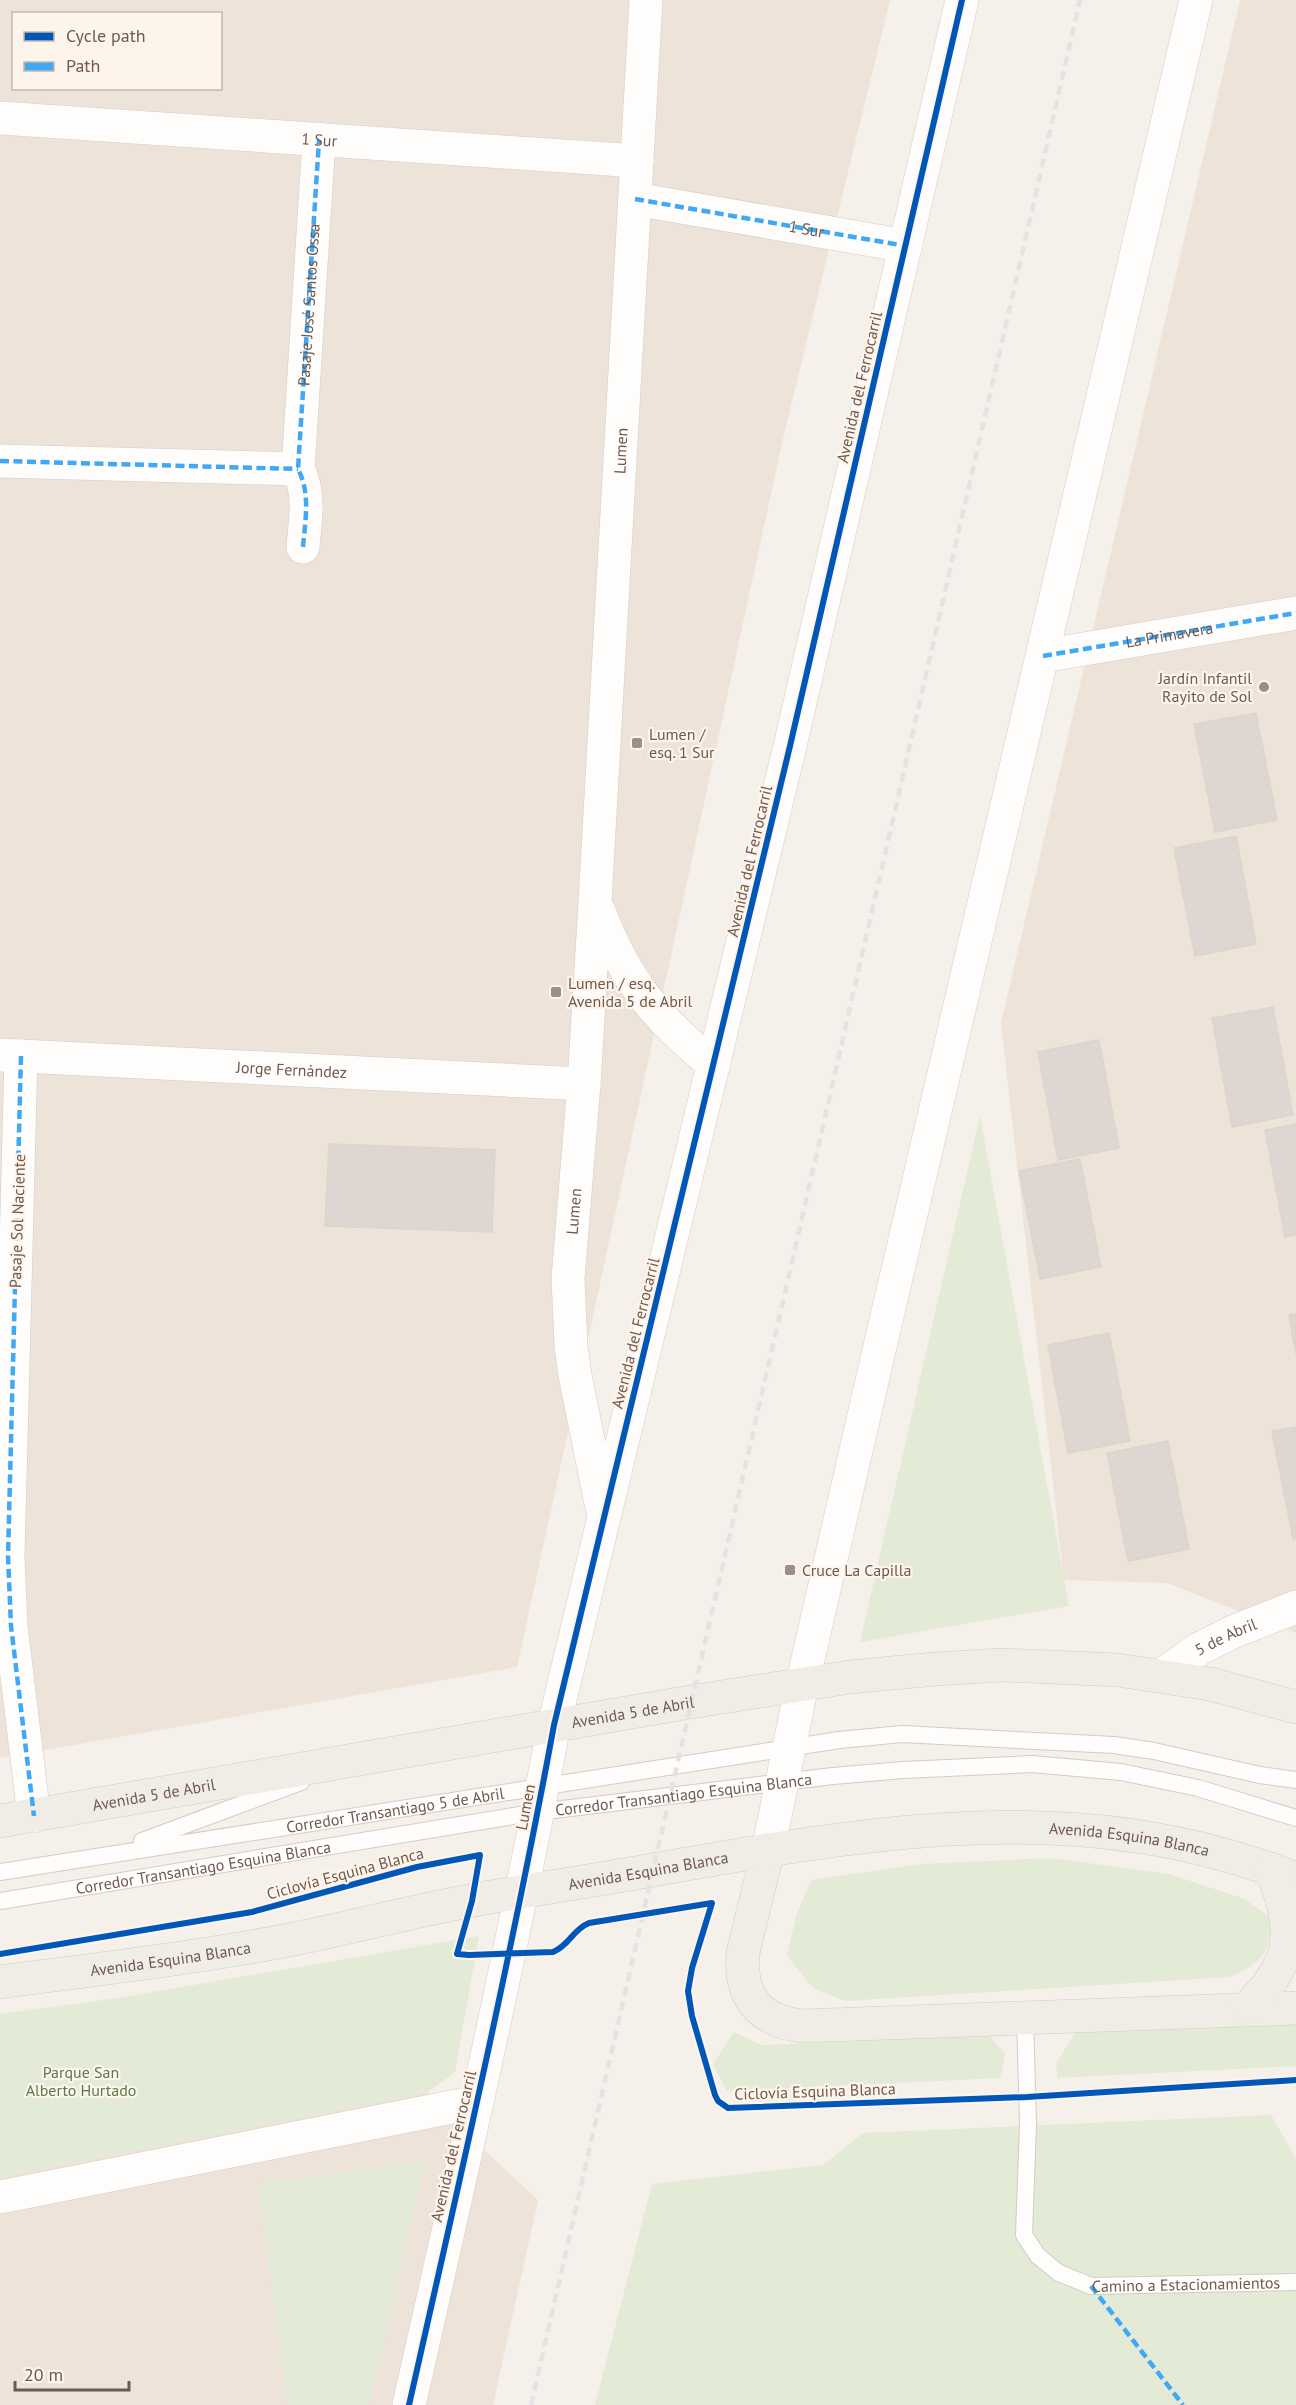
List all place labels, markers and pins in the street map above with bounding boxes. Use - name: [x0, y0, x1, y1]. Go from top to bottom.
- place label: Jardín Infantil Rayito de Sol: [1157, 668, 1252, 706]
- marker: Jardín Infantil Rayito de Sol: [1257, 680, 1271, 694]
- place label: Lumen / esq. 1 Sur: [649, 724, 715, 762]
- marker: Lumen / esq. 1 Sur: [630, 736, 644, 750]
- place label: Lumen / esq. Avenida 5 de Abril: [568, 973, 693, 1011]
- marker: Lumen / esq. Avenida 5 de Abril: [549, 985, 563, 999]
- place label: Cruce La Capilla: [802, 1560, 911, 1580]
- marker: Cruce La Capilla: [783, 1563, 797, 1577]

